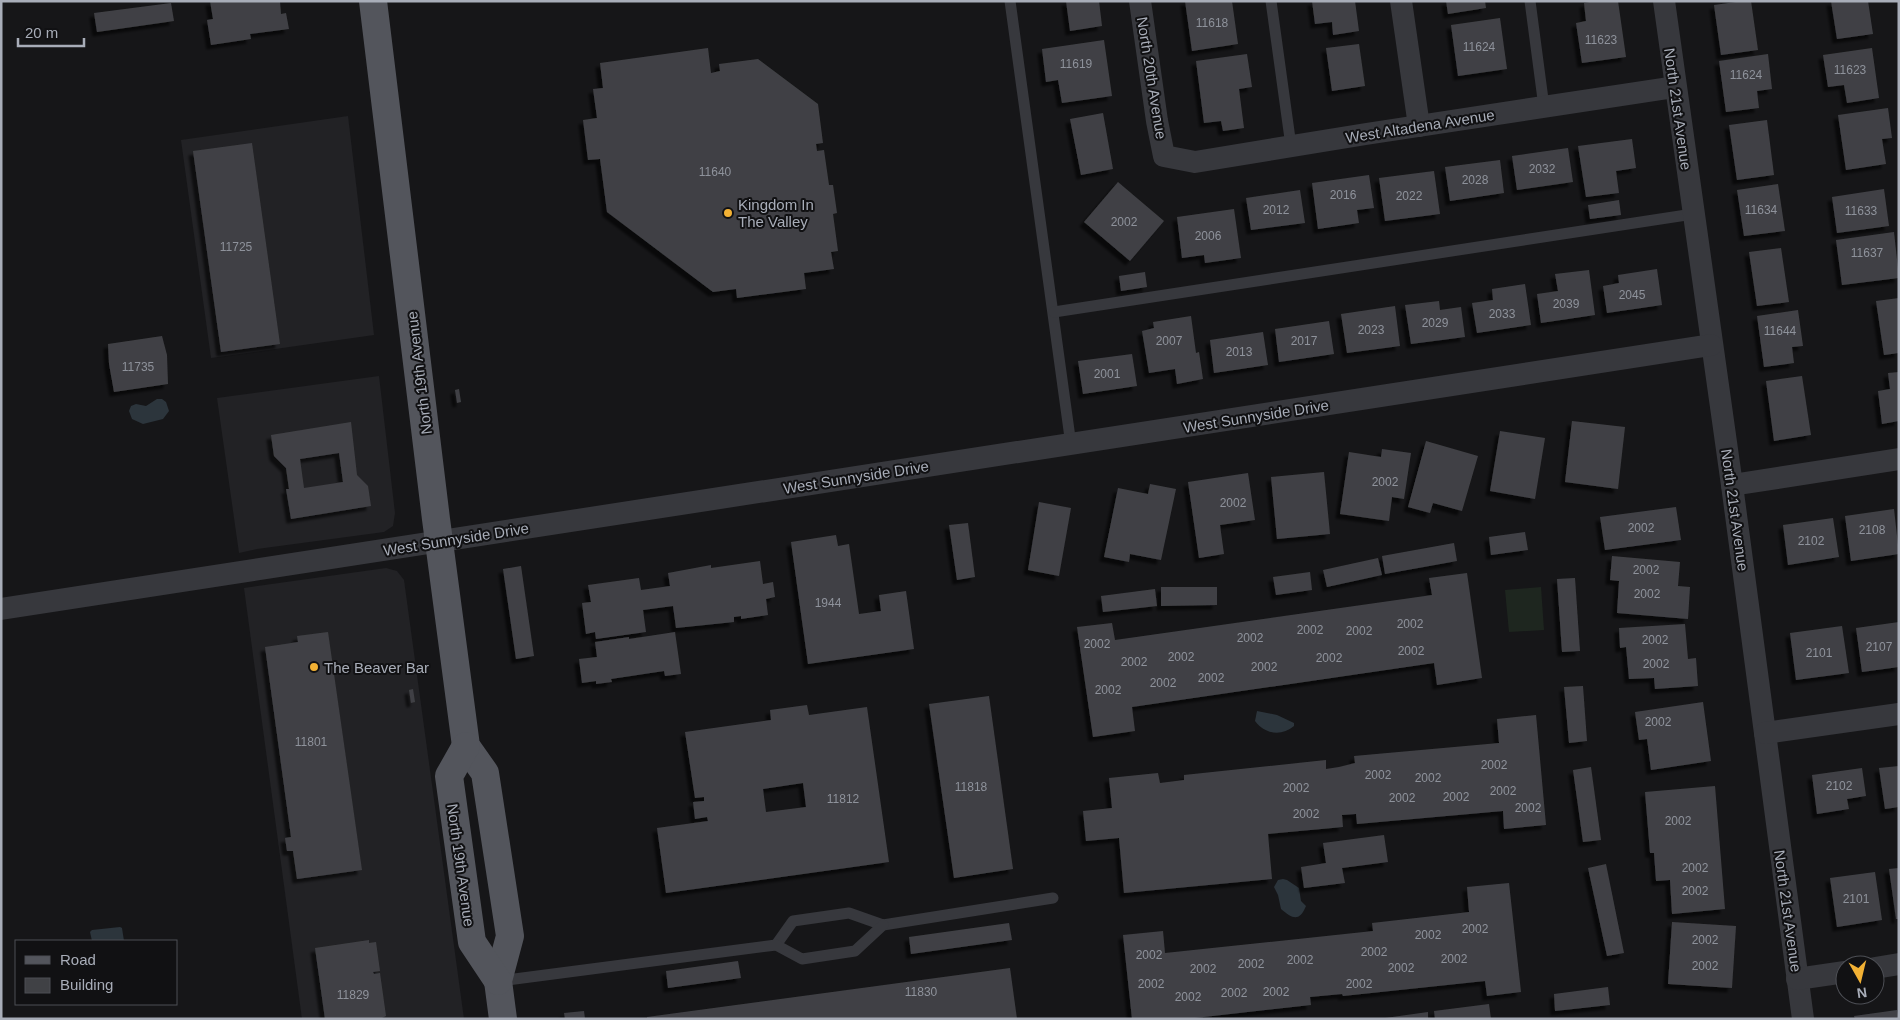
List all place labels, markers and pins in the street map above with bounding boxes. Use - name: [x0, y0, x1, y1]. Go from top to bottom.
- place label: Kingdom In The Valley: [738, 196, 814, 230]
- marker: Kingdom In The Valley: [722, 207, 734, 219]
- place label: The Beaver Bar: [324, 659, 429, 676]
- marker: The Beaver Bar: [308, 661, 320, 673]

